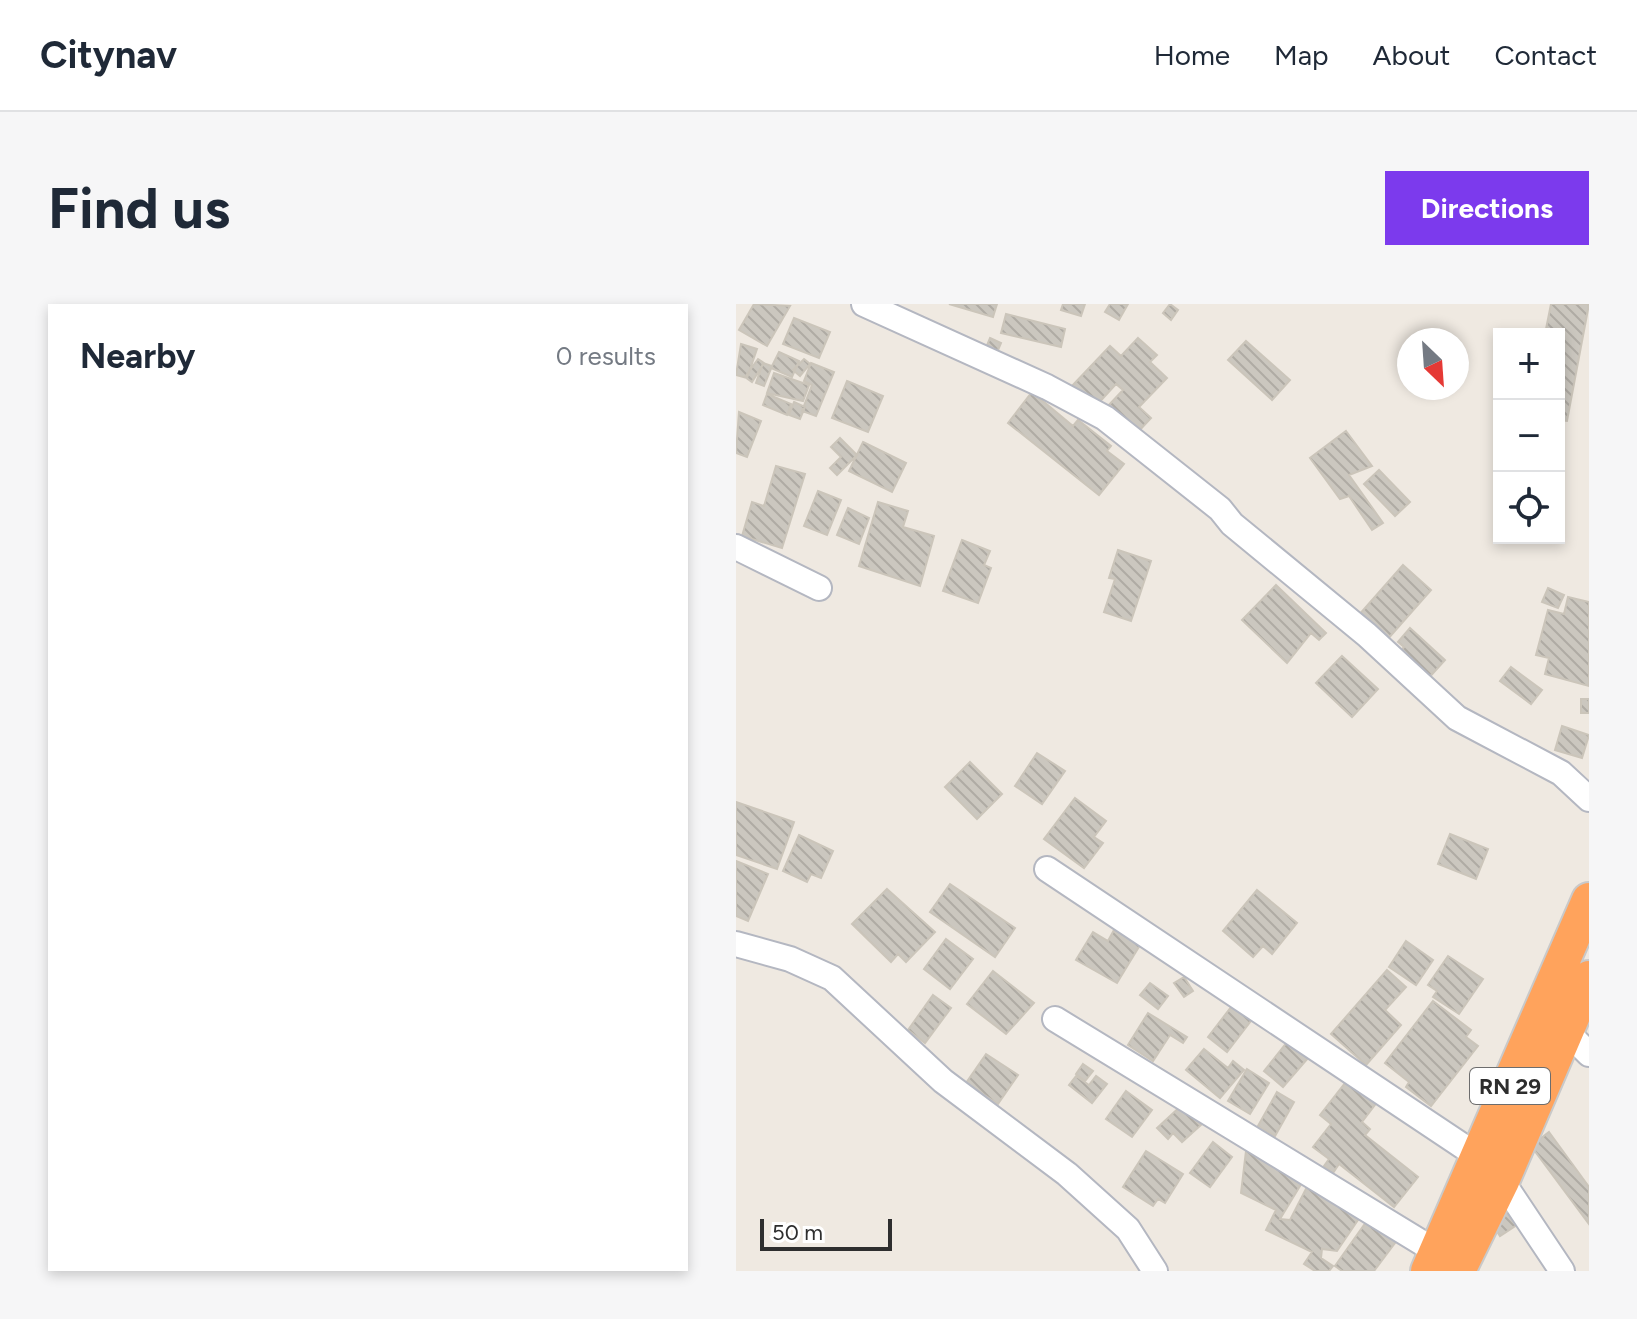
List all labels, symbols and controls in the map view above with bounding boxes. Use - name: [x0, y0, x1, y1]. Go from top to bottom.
- text: Citynav: [40, 32, 177, 78]
- text: Home: [1154, 38, 1230, 72]
- text: Map: [1274, 38, 1329, 72]
- text: About: [1373, 38, 1450, 72]
- text: Contact: [1494, 38, 1597, 72]
- button: Directions: [1385, 171, 1589, 245]
- text: Find us: [48, 175, 230, 242]
- north arrow: [1397, 328, 1469, 400]
- map controls: [1493, 328, 1565, 544]
- button: +: [1493, 328, 1565, 400]
- text: Nearby: [80, 336, 195, 377]
- text: 0 results: [556, 340, 656, 372]
- button: −: [1493, 400, 1565, 472]
- button: locate: [1493, 472, 1565, 544]
- road number: RN 29: [1470, 1068, 1550, 1104]
- scale bar: [760, 1215, 892, 1251]
- text: 50 m: [772, 1219, 823, 1246]

